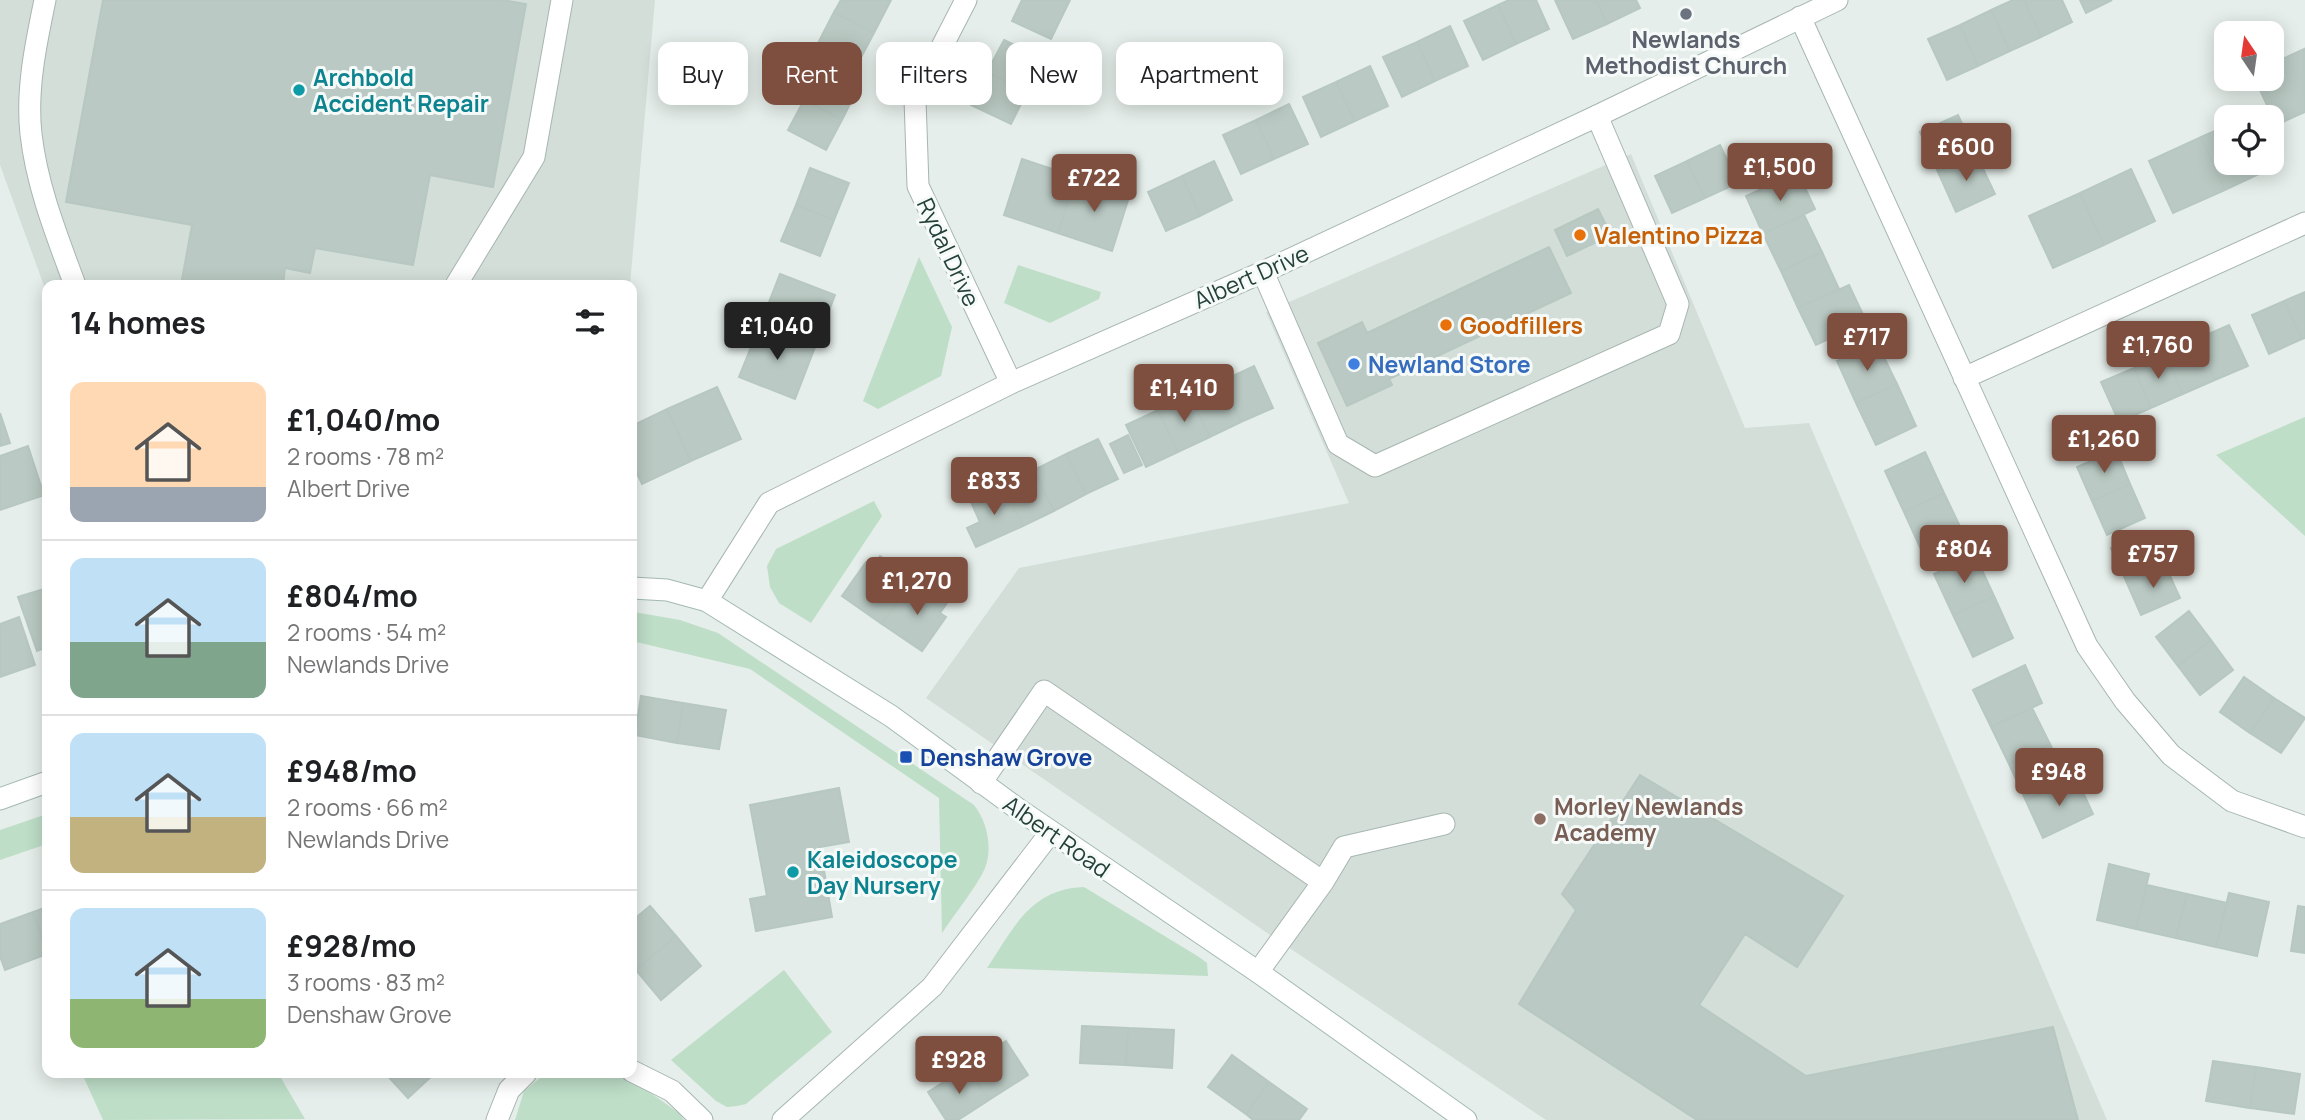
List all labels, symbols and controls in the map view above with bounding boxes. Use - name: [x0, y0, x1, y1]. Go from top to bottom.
- marker: Newlands Methodist Church: [1678, 6, 1694, 22]
- north arrow: [2214, 21, 2284, 91]
- map controls: [2214, 21, 2284, 175]
- place label: Newlands Methodist Church: [1585, 23, 1787, 81]
- chip: Buy: [658, 42, 748, 105]
- chip: Rent: [762, 42, 862, 105]
- chip: Filters: [876, 42, 992, 105]
- chip: New: [1006, 42, 1102, 105]
- chip: Apartment: [1116, 42, 1283, 105]
- place label: Archbold Accident Repair: [313, 61, 489, 119]
- marker: Archbold Accident Repair: [291, 82, 307, 98]
- button: locate: [2214, 105, 2284, 175]
- pin: £600: [1925, 124, 2007, 183]
- text: £600: [1937, 130, 1995, 162]
- pin: £1,500: [1723, 144, 1837, 203]
- text: £1,500: [1743, 150, 1817, 182]
- pin: £722: [1053, 154, 1135, 214]
- text: £722: [1068, 161, 1120, 193]
- street label: Rydal Drive: [910, 193, 988, 311]
- place label: Valentino Pizza: [1594, 219, 1763, 251]
- marker: Valentino Pizza: [1572, 227, 1588, 243]
- street label: Albert Drive: [1188, 236, 1314, 316]
- text: 14 homes: [70, 302, 206, 343]
- pin: £1,040: [720, 302, 834, 362]
- icon: filters: [571, 303, 609, 341]
- text: £1,040: [740, 309, 814, 341]
- place label: Goodfillers: [1460, 309, 1583, 341]
- pin: £717: [1826, 314, 1908, 373]
- marker: Goodfillers: [1438, 317, 1454, 333]
- text: £717: [1843, 320, 1891, 352]
- pin: £1,760: [2101, 322, 2215, 381]
- text: £1,760: [2123, 328, 2193, 360]
- place label: Newland Store: [1368, 348, 1531, 380]
- marker: Newland Store: [1346, 356, 1362, 372]
- pin: £1,410: [1127, 364, 1241, 424]
- text: £1,410: [1150, 371, 1218, 403]
- text: £1,040/mo: [287, 399, 440, 440]
- icon: home: [126, 410, 210, 494]
- pin: £1,260: [2047, 416, 2161, 475]
- text: £1,260: [2068, 422, 2140, 454]
- text: 2 rooms · 78 m²: [287, 440, 444, 472]
- pin: £833: [953, 458, 1035, 517]
- text: £833: [967, 464, 1021, 496]
- text: Albert Drive: [287, 472, 410, 504]
- pin: £804: [1923, 526, 2005, 585]
- pin: £757: [2112, 530, 2194, 590]
- text: £804: [1936, 532, 1992, 564]
- text: £757: [2127, 537, 2179, 569]
- pin: £1,270: [860, 558, 974, 617]
- text: £1,270: [882, 564, 952, 596]
- text: £804/mo: [287, 575, 418, 616]
- icon: home: [126, 586, 210, 670]
- text: 2 rooms · 54 m²: [287, 616, 446, 648]
- text: Newlands Drive: [287, 648, 449, 680]
- place label: Denshaw Grove: [920, 741, 1092, 773]
- pin: £948: [2018, 748, 2100, 808]
- marker: Denshaw Grove: [898, 749, 914, 765]
- text: £948/mo: [287, 750, 417, 791]
- text: £948: [2031, 755, 2087, 787]
- icon: home: [126, 761, 210, 845]
- street label: Albert Road: [997, 787, 1117, 885]
- place label: Morley Newlands Academy: [1554, 790, 1744, 848]
- text: 2 rooms · 66 m²: [287, 791, 448, 823]
- marker: Morley Newlands Academy: [1532, 811, 1548, 827]
- text: Newlands Drive: [287, 823, 449, 855]
- place label: Kaleidoscope Day Nursery: [807, 843, 958, 901]
- marker: Kaleidoscope Day Nursery: [785, 864, 801, 880]
- text: £928/mo: [287, 925, 416, 966]
- icon: home: [126, 936, 210, 1020]
- text: 3 rooms · 83 m²: [287, 966, 445, 998]
- text: Denshaw Grove: [287, 998, 452, 1030]
- pin: £928: [918, 1036, 1000, 1096]
- text: £928: [931, 1043, 987, 1075]

